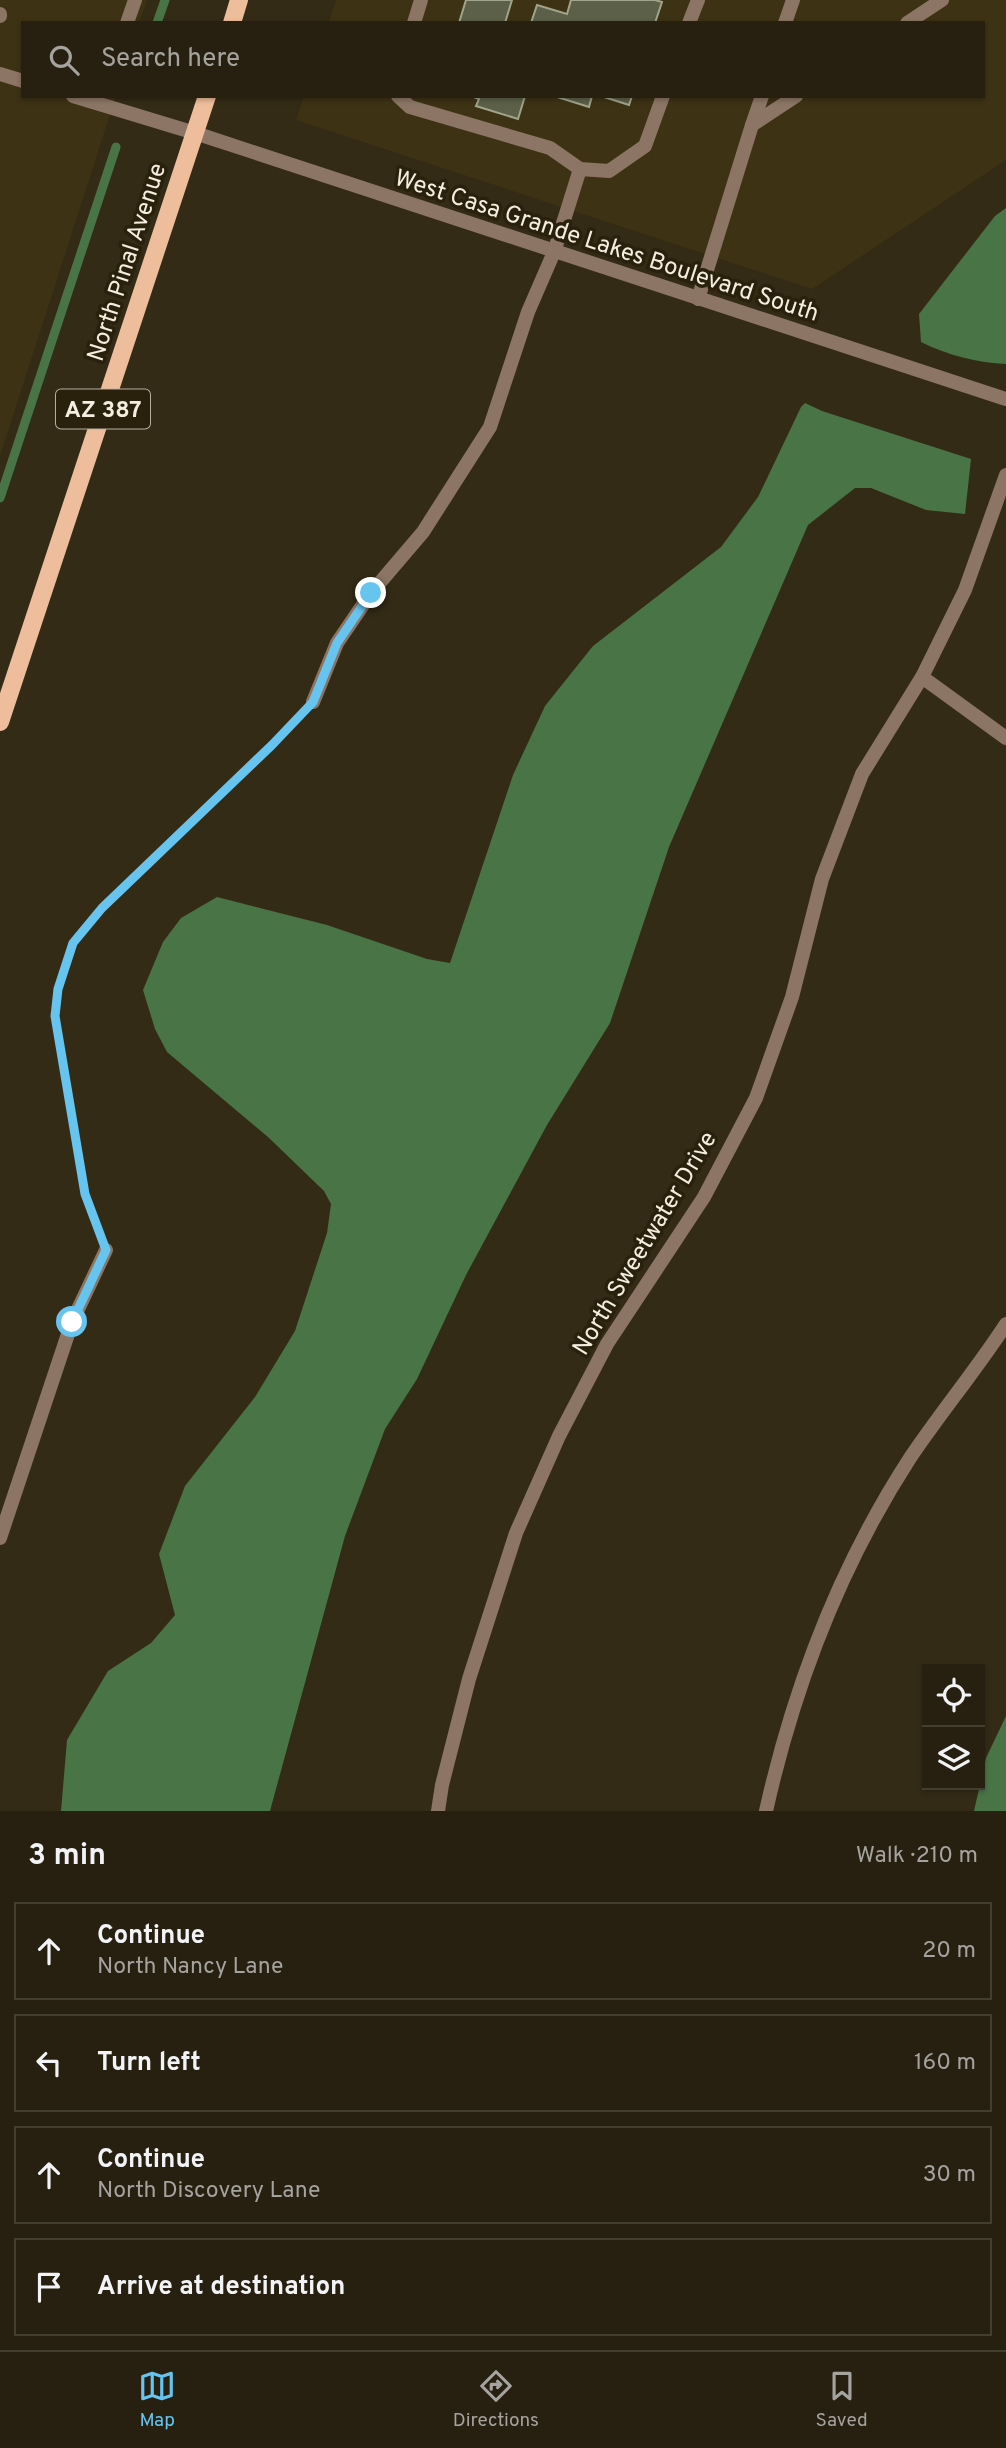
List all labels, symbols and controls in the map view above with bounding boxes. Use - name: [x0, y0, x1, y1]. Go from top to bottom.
- search box: [21, 21, 985, 98]
- icon: search: [45, 41, 83, 79]
- text: Search here: [101, 43, 240, 76]
- street label: North Pinal Avenue: [82, 160, 174, 365]
- street label: West Casa Grande Lakes Boulevard South: [390, 164, 822, 330]
- road number: AZ 387: [56, 390, 150, 428]
- route end: [355, 577, 386, 608]
- street label: North Sweetwater Drive: [567, 1127, 724, 1361]
- route start: [56, 1306, 87, 1337]
- map controls: [922, 1664, 985, 1790]
- button: locate: [922, 1664, 985, 1727]
- button: layers: [922, 1727, 985, 1790]
- text: 3 min: [28, 1838, 106, 1875]
- text: Walk · 210 m: [856, 1842, 978, 1871]
- text: Continue: [97, 1920, 205, 1953]
- icon: ahead: [30, 1932, 68, 1970]
- text: 20 m: [922, 1937, 976, 1966]
- text: North Nancy Lane: [97, 1953, 283, 1982]
- icon: left: [30, 2044, 68, 2082]
- text: Turn left: [97, 2047, 201, 2080]
- text: 160 m: [914, 2049, 976, 2078]
- text: Continue: [97, 2144, 205, 2177]
- icon: ahead: [30, 2156, 68, 2194]
- text: 30 m: [923, 2161, 976, 2190]
- text: North Discovery Lane: [97, 2177, 320, 2206]
- icon: arrive: [30, 2268, 68, 2306]
- text: Arrive at destination: [97, 2271, 345, 2304]
- tab: Map: [138, 2367, 176, 2433]
- tab: Directions: [453, 2367, 539, 2433]
- tab: Saved: [816, 2367, 868, 2433]

